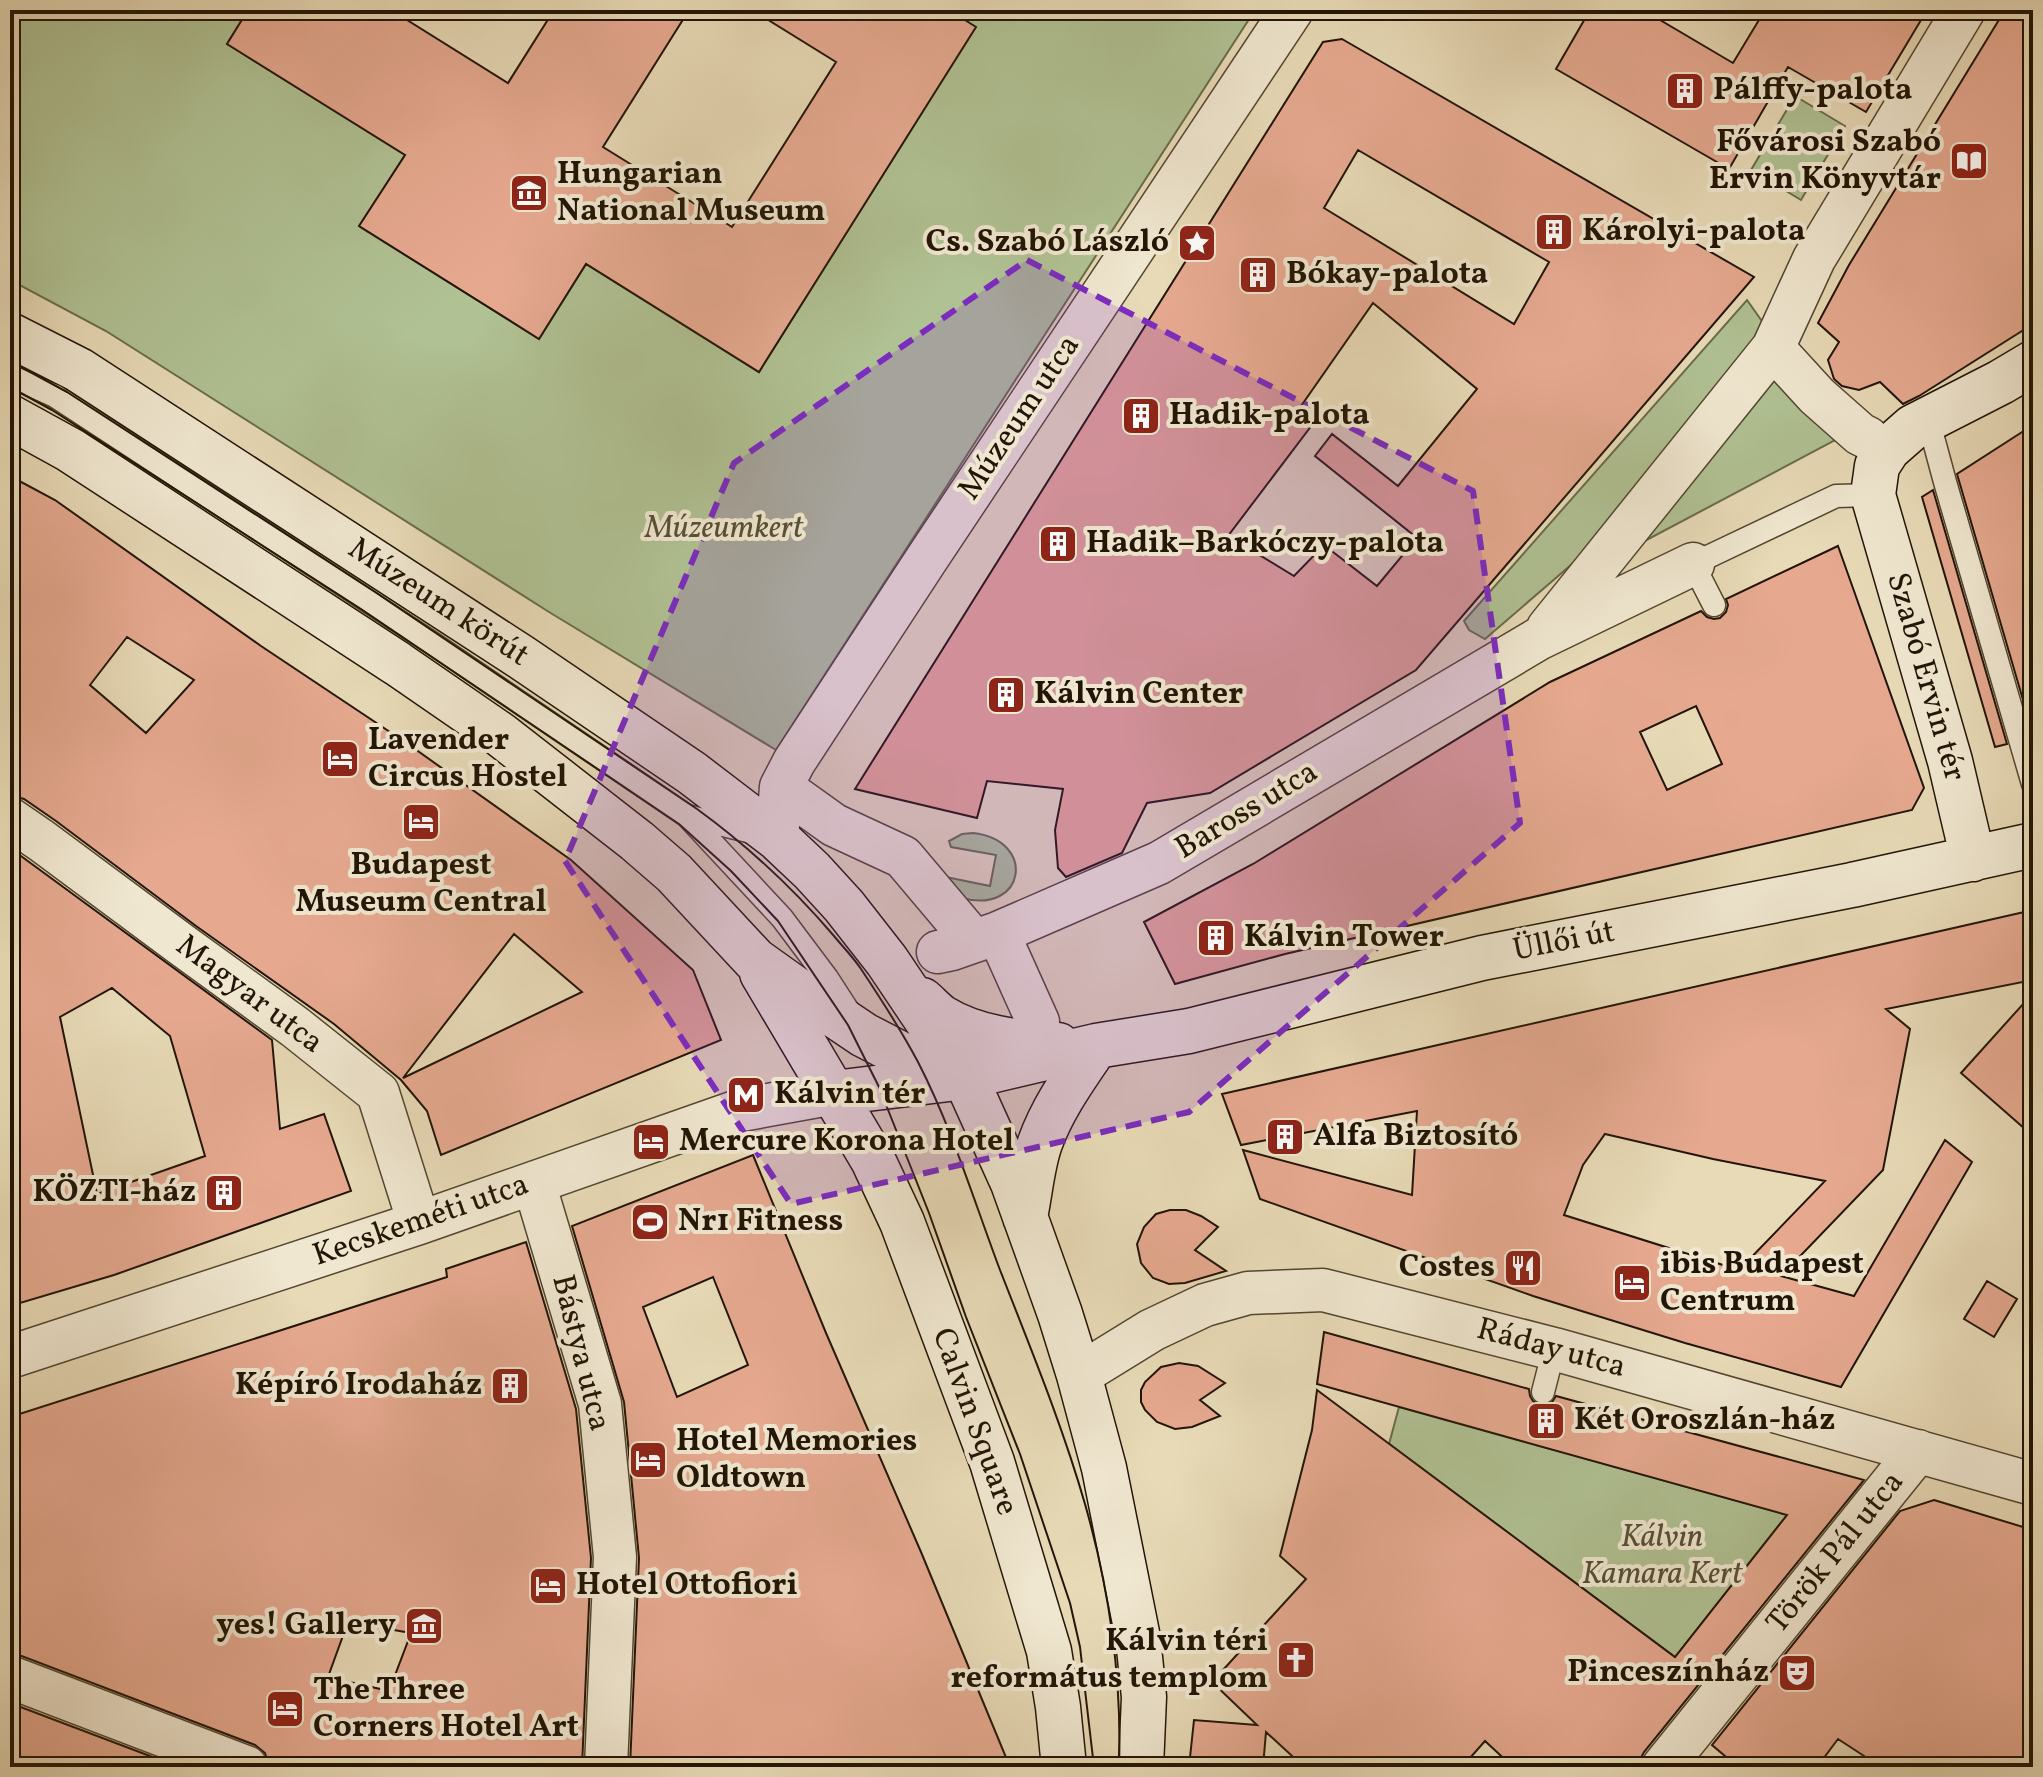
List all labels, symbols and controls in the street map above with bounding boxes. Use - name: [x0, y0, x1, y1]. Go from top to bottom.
- place label: Pálffy-palota: [1713, 69, 1912, 113]
- building icon: Pálffy-palota: [1664, 70, 1706, 112]
- place label: Fővárosi Szabó Ervin Könyvtár: [1709, 121, 1941, 202]
- library icon: Fővárosi Szabó Ervin Könyvtár: [1948, 140, 1990, 182]
- place label: Hungarian National Museum: [557, 153, 826, 234]
- museum icon: Hungarian National Museum: [508, 172, 550, 214]
- place label: Károlyi-palota: [1582, 210, 1805, 254]
- building icon: Károlyi-palota: [1533, 211, 1575, 253]
- place label: Cs. Szabó László: [926, 221, 1169, 265]
- place icon: Cs. Szabó László: [1176, 222, 1218, 264]
- place label: Bókay-palota: [1286, 253, 1488, 297]
- building icon: Bókay-palota: [1237, 254, 1279, 296]
- street label: Múzeum utca: [949, 327, 1091, 509]
- place label: Hadik-palota: [1169, 394, 1370, 438]
- building icon: Hadik-palota: [1120, 395, 1162, 437]
- park label: Múzeumkert: [644, 507, 804, 551]
- place label: Hadik–Barkóczy-palota: [1086, 522, 1444, 566]
- building icon: Hadik–Barkóczy-palota: [1037, 523, 1079, 565]
- street label: Múzeum körút: [339, 528, 537, 678]
- street label: Szabó Ervin tér: [1874, 568, 1976, 786]
- place label: Kálvin Center: [1034, 673, 1243, 717]
- building icon: Kálvin Center: [985, 674, 1027, 716]
- place label: Lavender Circus Hostel: [368, 719, 568, 800]
- hotel icon: Lavender Circus Hostel: [319, 738, 361, 780]
- street label: Baross utca: [1167, 751, 1327, 871]
- hotel icon: Budapest Museum Central: [400, 801, 442, 843]
- place label: Budapest Museum Central: [295, 844, 547, 925]
- street label: Üllői út: [1509, 911, 1619, 973]
- place label: Kálvin Tower: [1244, 916, 1444, 960]
- building icon: Kálvin Tower: [1195, 917, 1237, 959]
- street label: Magyar utca: [166, 925, 332, 1065]
- place label: Kálvin tér: [774, 1073, 926, 1117]
- metro station icon: Kálvin tér: [725, 1074, 767, 1116]
- place label: Alfa Biztosító: [1313, 1115, 1518, 1159]
- building icon: Alfa Biztosító: [1264, 1116, 1306, 1158]
- place label: Mercure Korona Hotel: [679, 1120, 1014, 1164]
- hotel icon: Mercure Korona Hotel: [630, 1121, 672, 1163]
- street label: Kecskeméti utca: [307, 1163, 535, 1279]
- place label: KÖZTI-ház: [32, 1171, 196, 1215]
- building icon: KÖZTI-ház: [203, 1172, 245, 1214]
- place label: Nr1 Fitness: [678, 1200, 843, 1244]
- sports icon: Nr1 Fitness: [629, 1201, 671, 1243]
- place label: ibis Budapest Centrum: [1660, 1243, 1864, 1324]
- place label: Costes: [1399, 1246, 1495, 1290]
- restaurant icon: Costes: [1502, 1247, 1544, 1289]
- hotel icon: ibis Budapest Centrum: [1611, 1262, 1653, 1304]
- street label: Bástya utca: [539, 1270, 621, 1436]
- street label: Ráday utca: [1472, 1308, 1630, 1390]
- street label: Calvin Square: [920, 1322, 1028, 1522]
- place label: Képíró Irodaház: [235, 1364, 482, 1408]
- building icon: Képíró Irodaház: [489, 1365, 531, 1407]
- place label: Két Oroszlán-ház: [1574, 1399, 1835, 1443]
- building icon: Két Oroszlán-ház: [1525, 1400, 1567, 1442]
- place label: Hotel Memories Oldtown: [676, 1420, 917, 1501]
- hotel icon: Hotel Memories Oldtown: [627, 1439, 669, 1481]
- street label: Török Pál utca: [1757, 1463, 1915, 1643]
- park label: Kálvin Kamara Kert: [1582, 1516, 1743, 1597]
- place label: Hotel Ottofiori: [576, 1564, 798, 1608]
- hotel icon: Hotel Ottofiori: [527, 1565, 569, 1607]
- place label: yes! Gallery: [216, 1604, 396, 1648]
- museum icon: yes! Gallery: [403, 1605, 445, 1647]
- place label: Kálvin téri református templom: [951, 1620, 1268, 1701]
- church icon: Kálvin téri református templom: [1275, 1639, 1317, 1681]
- place label: Pinceszínház: [1567, 1651, 1769, 1695]
- theatre icon: Pinceszínház: [1776, 1652, 1818, 1694]
- place label: The Three Corners Hotel Art: [313, 1669, 579, 1750]
- hotel icon: The Three Corners Hotel Art: [264, 1688, 306, 1730]

